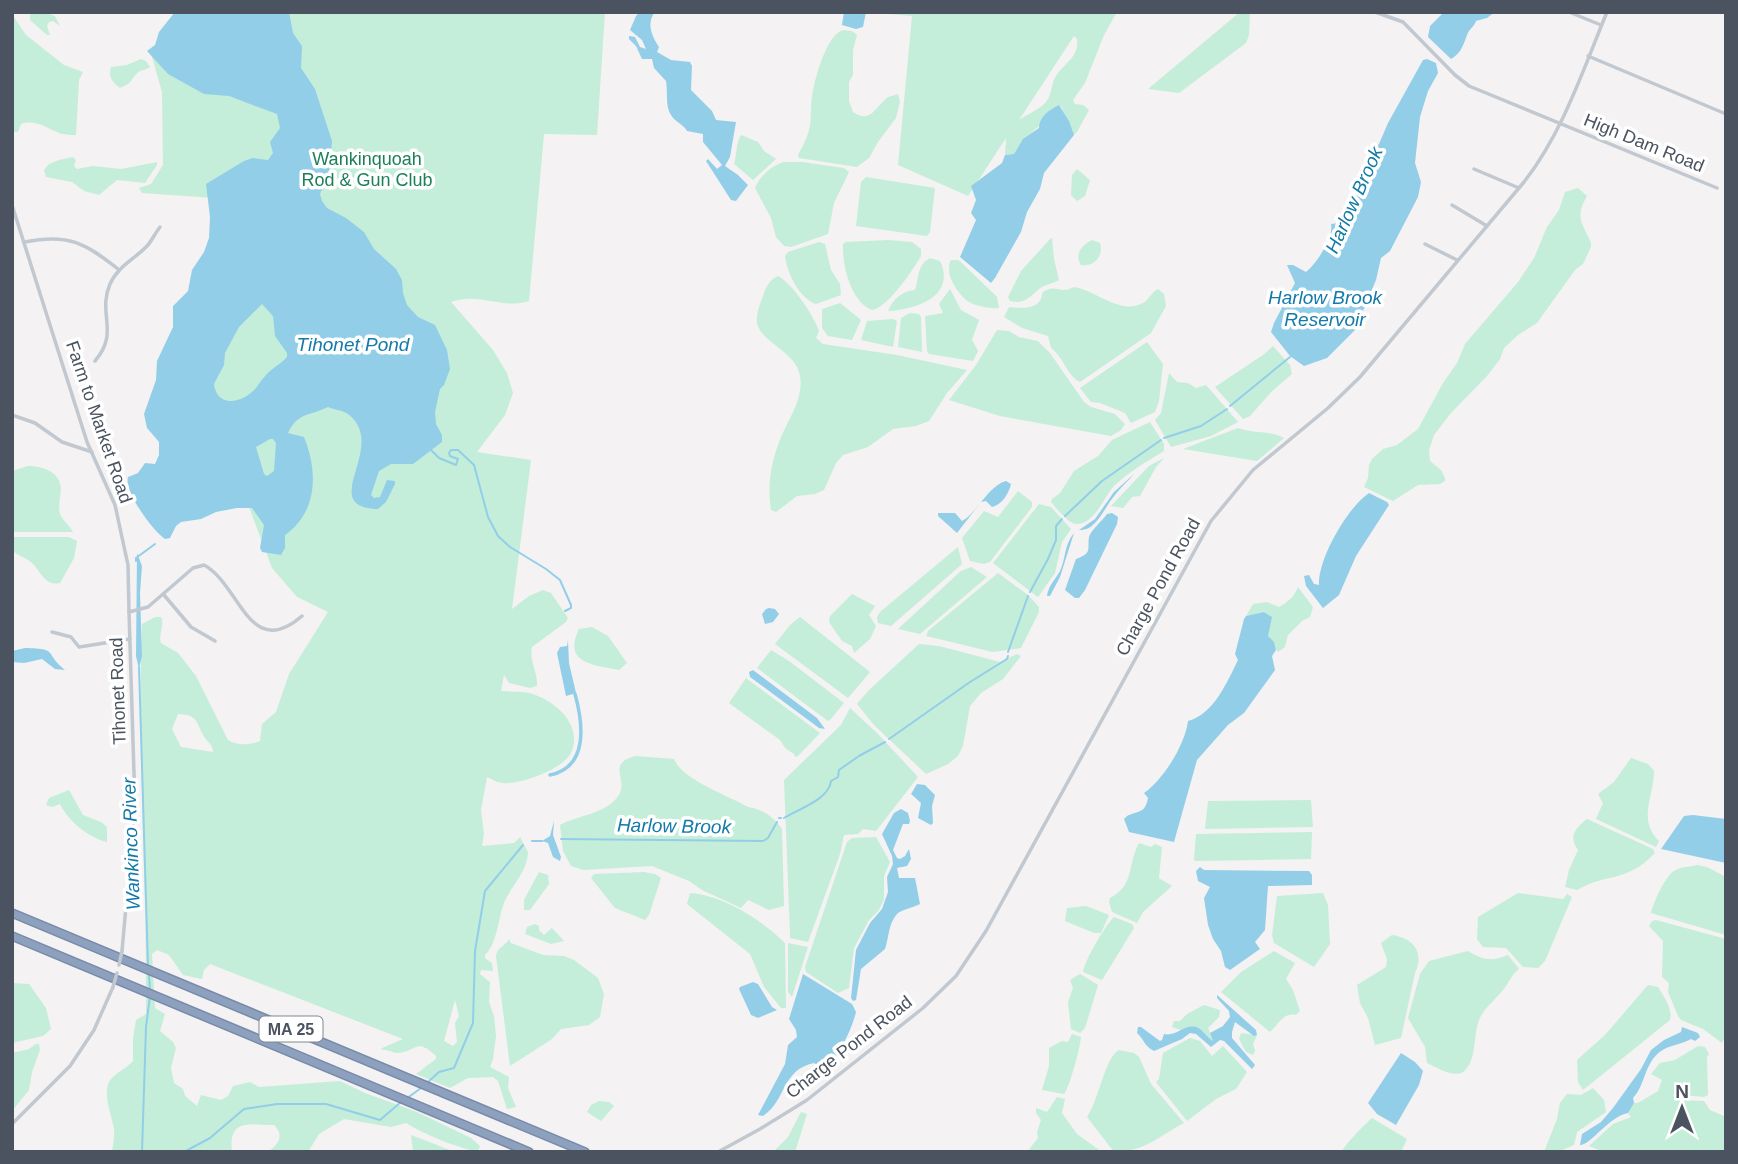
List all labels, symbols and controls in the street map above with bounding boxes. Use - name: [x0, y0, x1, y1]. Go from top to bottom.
- street label: High Dam Road: [1581, 110, 1707, 176]
- water label: Harlow Brook: [1321, 142, 1387, 256]
- park label: Wankinquoah Rod & Gun Club: [301, 149, 433, 190]
- water label: Harlow Brook Reservoir: [1268, 287, 1384, 330]
- water label: Tihonet Pond: [297, 334, 411, 355]
- street label: Farm to Market Road: [62, 338, 136, 506]
- street label: Charge Pond Road: [1112, 515, 1204, 659]
- street label: Tihonet Road: [106, 637, 130, 745]
- water label: Wankinco River: [118, 777, 144, 911]
- water label: Harlow Brook: [617, 815, 733, 838]
- street label: Charge Pond Road: [782, 992, 916, 1102]
- road number: MA 25: [260, 1016, 322, 1042]
- north arrow: [1647, 1073, 1717, 1143]
- text: N: [1675, 1081, 1689, 1102]

